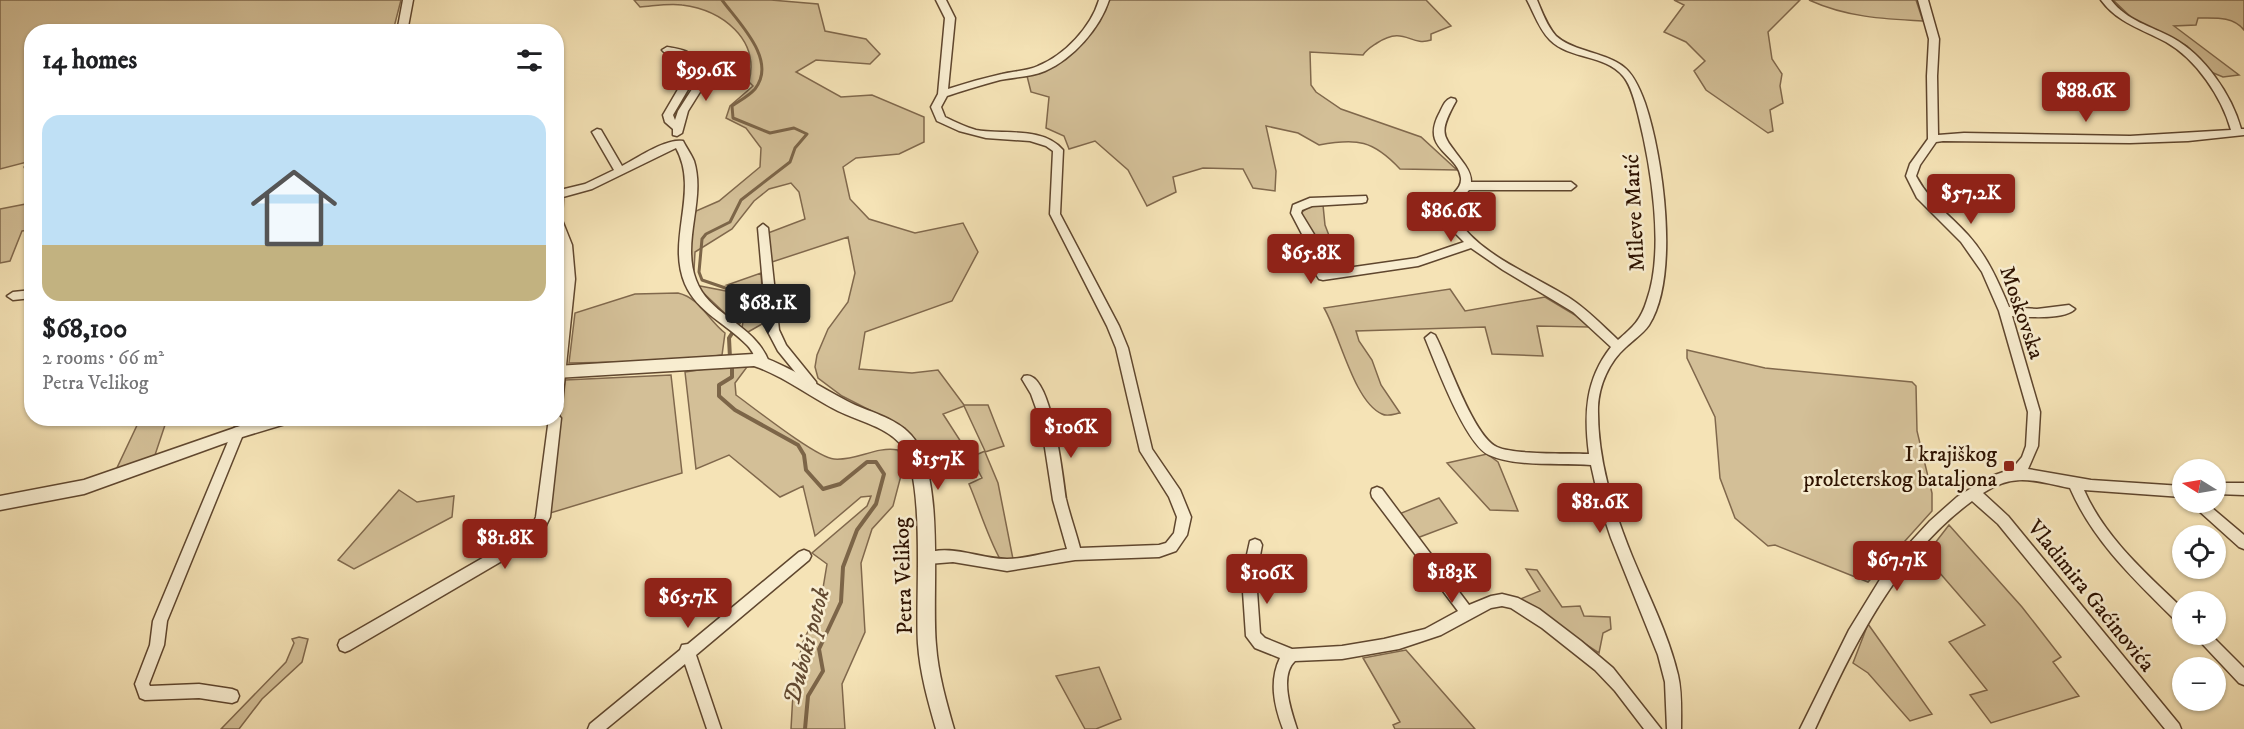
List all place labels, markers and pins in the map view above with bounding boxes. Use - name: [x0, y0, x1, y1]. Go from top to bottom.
- pin: $99.6K: [657, 51, 755, 102]
- pin: $88.6K: [2037, 72, 2135, 123]
- pin: $57.2K: [1922, 174, 2020, 225]
- pin: $86.6K: [1402, 192, 1500, 243]
- pin: $65.8K: [1262, 234, 1360, 285]
- pin: $68.1K: [719, 284, 817, 335]
- pin: $106K: [1029, 408, 1113, 459]
- pin: $157K: [896, 440, 980, 491]
- place label: I krajiškog proleterskog bataljona: [1803, 441, 1998, 493]
- marker: I krajiškog proleterskog bataljona: [2002, 459, 2016, 473]
- pin: $81.6K: [1551, 483, 1649, 534]
- pin: $81.8K: [456, 519, 554, 570]
- pin: $67.7K: [1848, 541, 1946, 592]
- pin: $183K: [1410, 553, 1494, 604]
- pin: $106K: [1225, 554, 1309, 605]
- pin: $65.7K: [639, 578, 737, 629]

